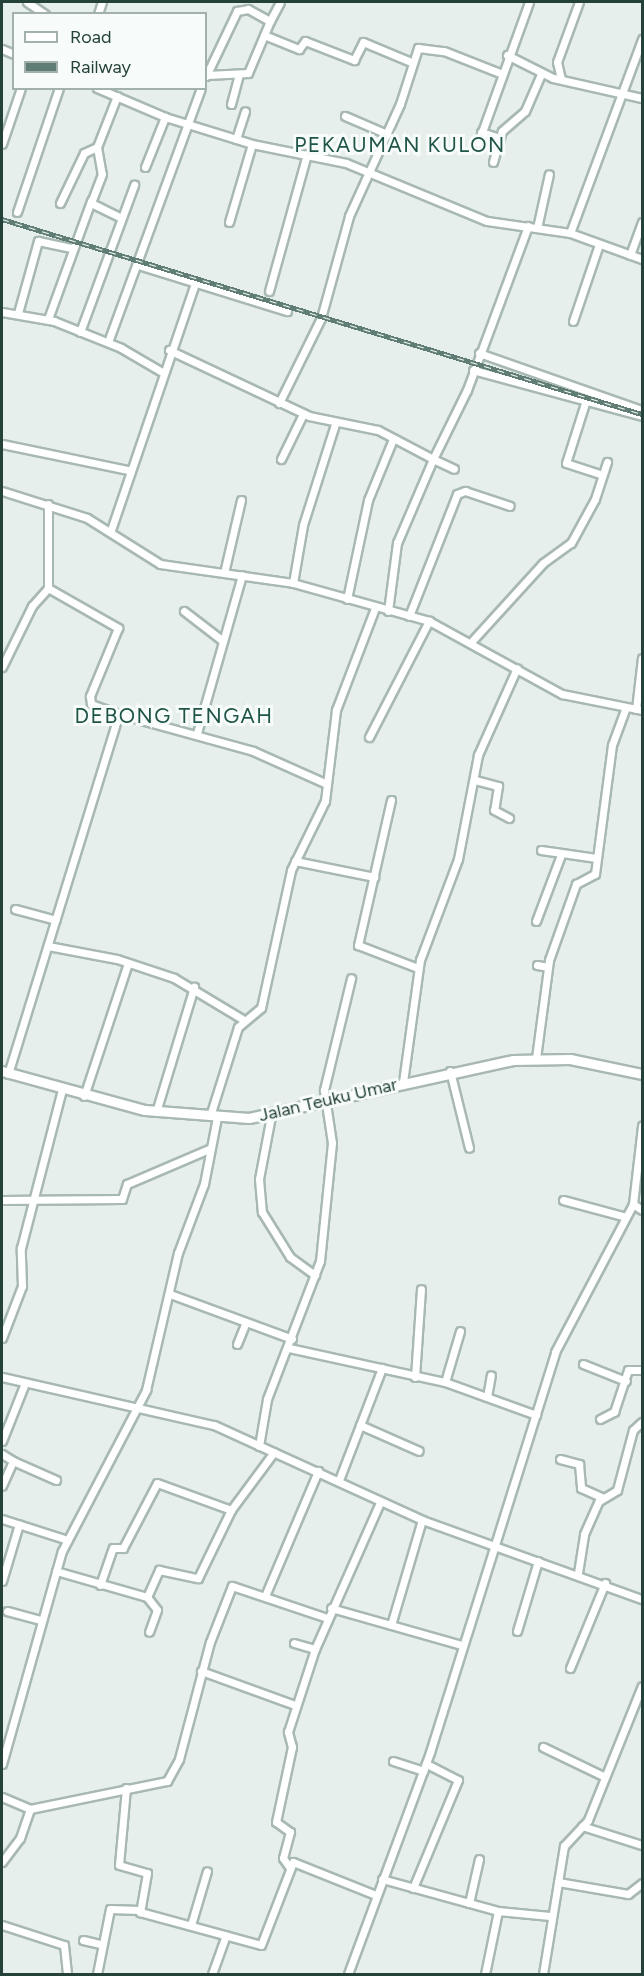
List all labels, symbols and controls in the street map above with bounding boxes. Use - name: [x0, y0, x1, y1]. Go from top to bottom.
- legend: [12, 12, 207, 90]
- text: Road: [70, 26, 111, 48]
- text: Railway: [70, 56, 131, 78]
- district label: PEKAUMAN KULON: [294, 132, 506, 158]
- district label: DEBONG TENGAH: [75, 703, 273, 729]
- street label: Jalan Teuku Umar: [257, 1074, 399, 1126]

